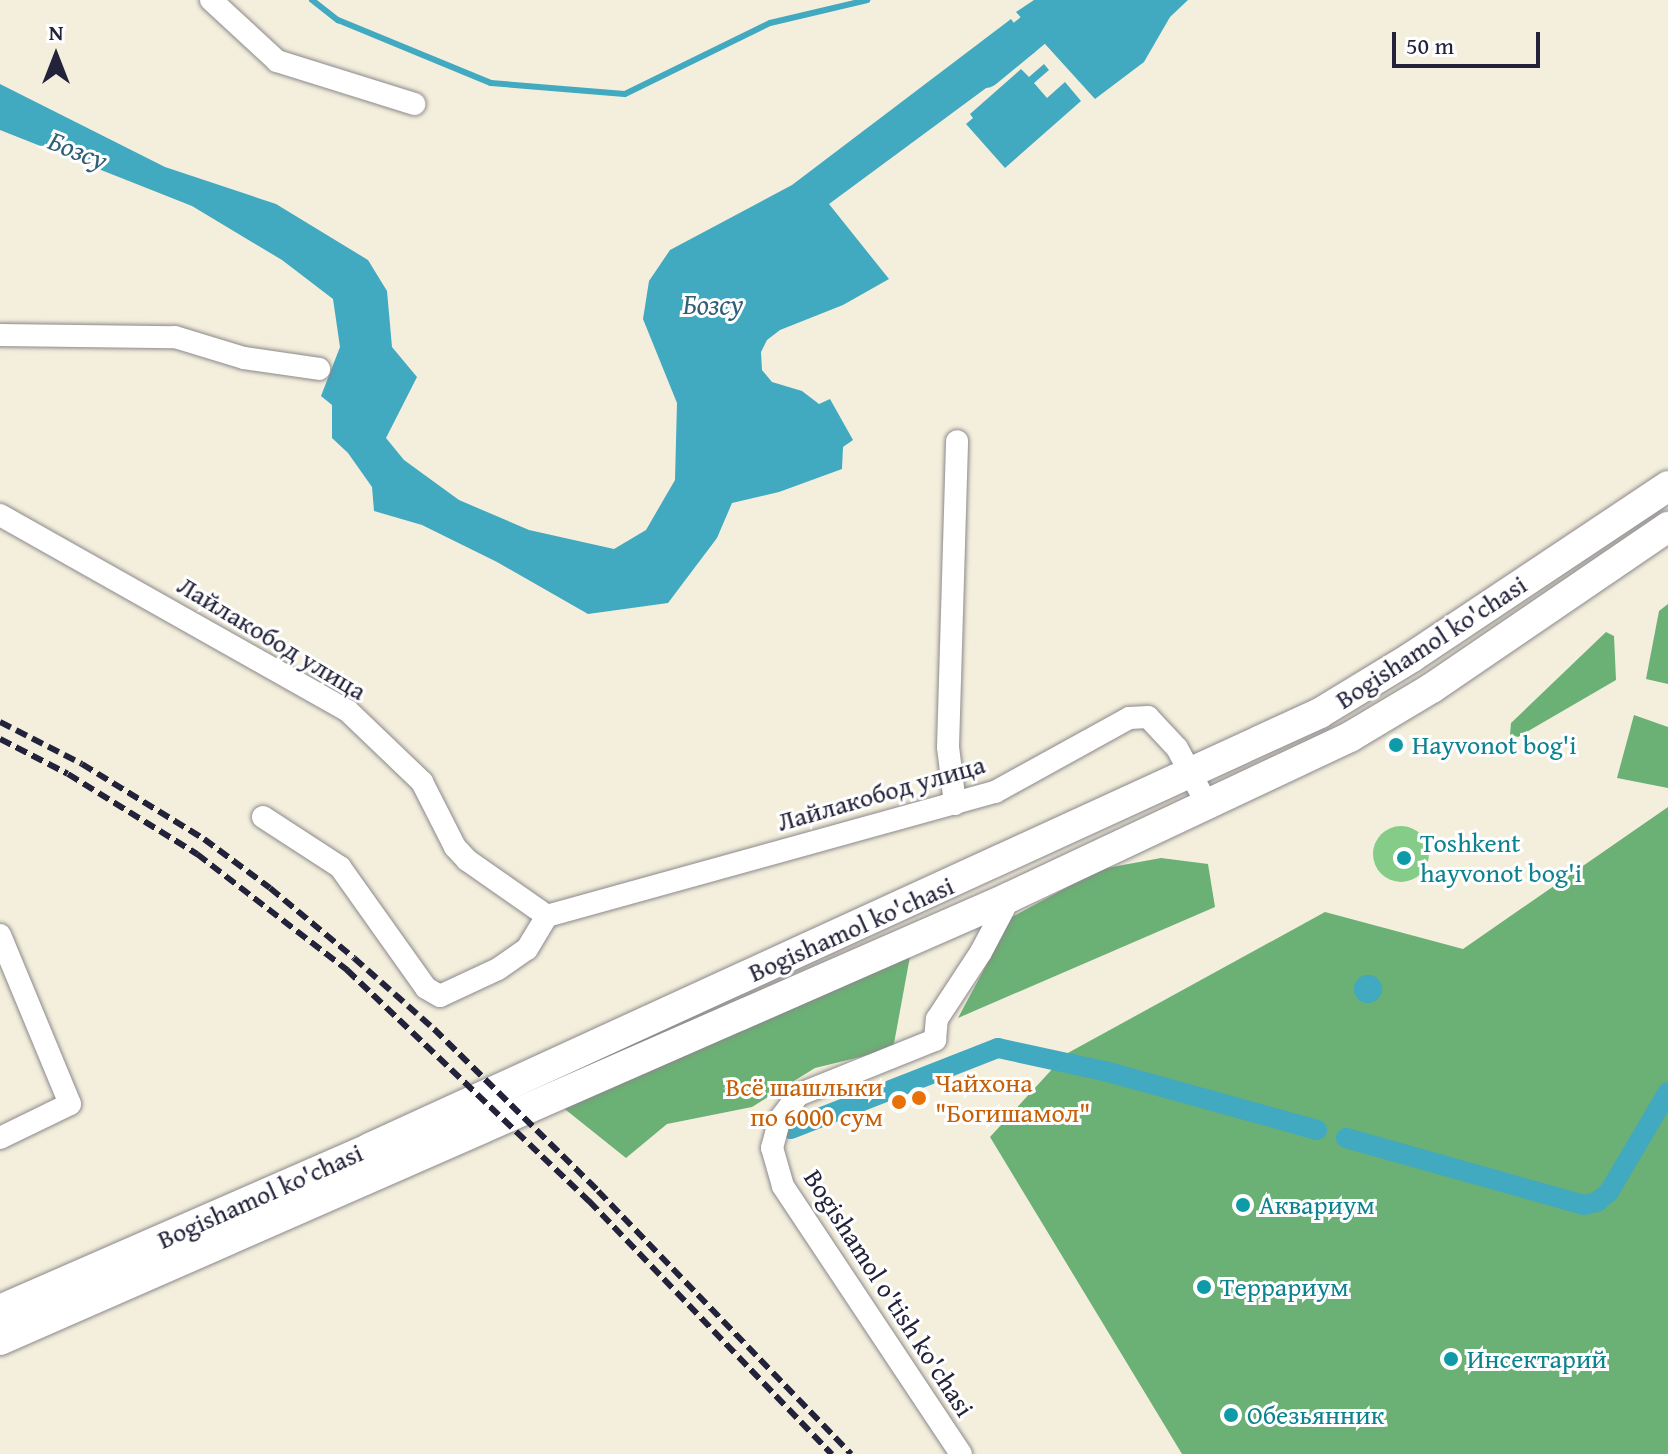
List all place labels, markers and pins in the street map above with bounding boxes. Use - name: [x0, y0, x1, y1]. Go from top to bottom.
- place label: Hayvonot bog'i: [1412, 729, 1577, 761]
- marker: Hayvonot bog'i: [1387, 736, 1405, 754]
- place label: Toshkent hayvonot bog'i: [1420, 827, 1582, 888]
- marker: Toshkent hayvonot bog'i: [1395, 849, 1413, 867]
- place label: Чайхона "Богишамол": [935, 1067, 1091, 1128]
- place label: Всё шашлыки по 6000 сум: [725, 1071, 883, 1132]
- marker: Чайхона "Богишамол": [910, 1089, 928, 1107]
- marker: Всё шашлыки по 6000 сум: [890, 1093, 908, 1111]
- place label: Аквариум: [1259, 1189, 1375, 1221]
- marker: Аквариум: [1234, 1196, 1252, 1214]
- place label: Террариум: [1220, 1271, 1349, 1303]
- marker: Террариум: [1195, 1278, 1213, 1296]
- place label: Инсектарий: [1467, 1343, 1607, 1375]
- marker: Инсектарий: [1442, 1350, 1460, 1368]
- place label: Обезьянник: [1247, 1399, 1384, 1431]
- marker: Обезьянник: [1222, 1406, 1240, 1424]

